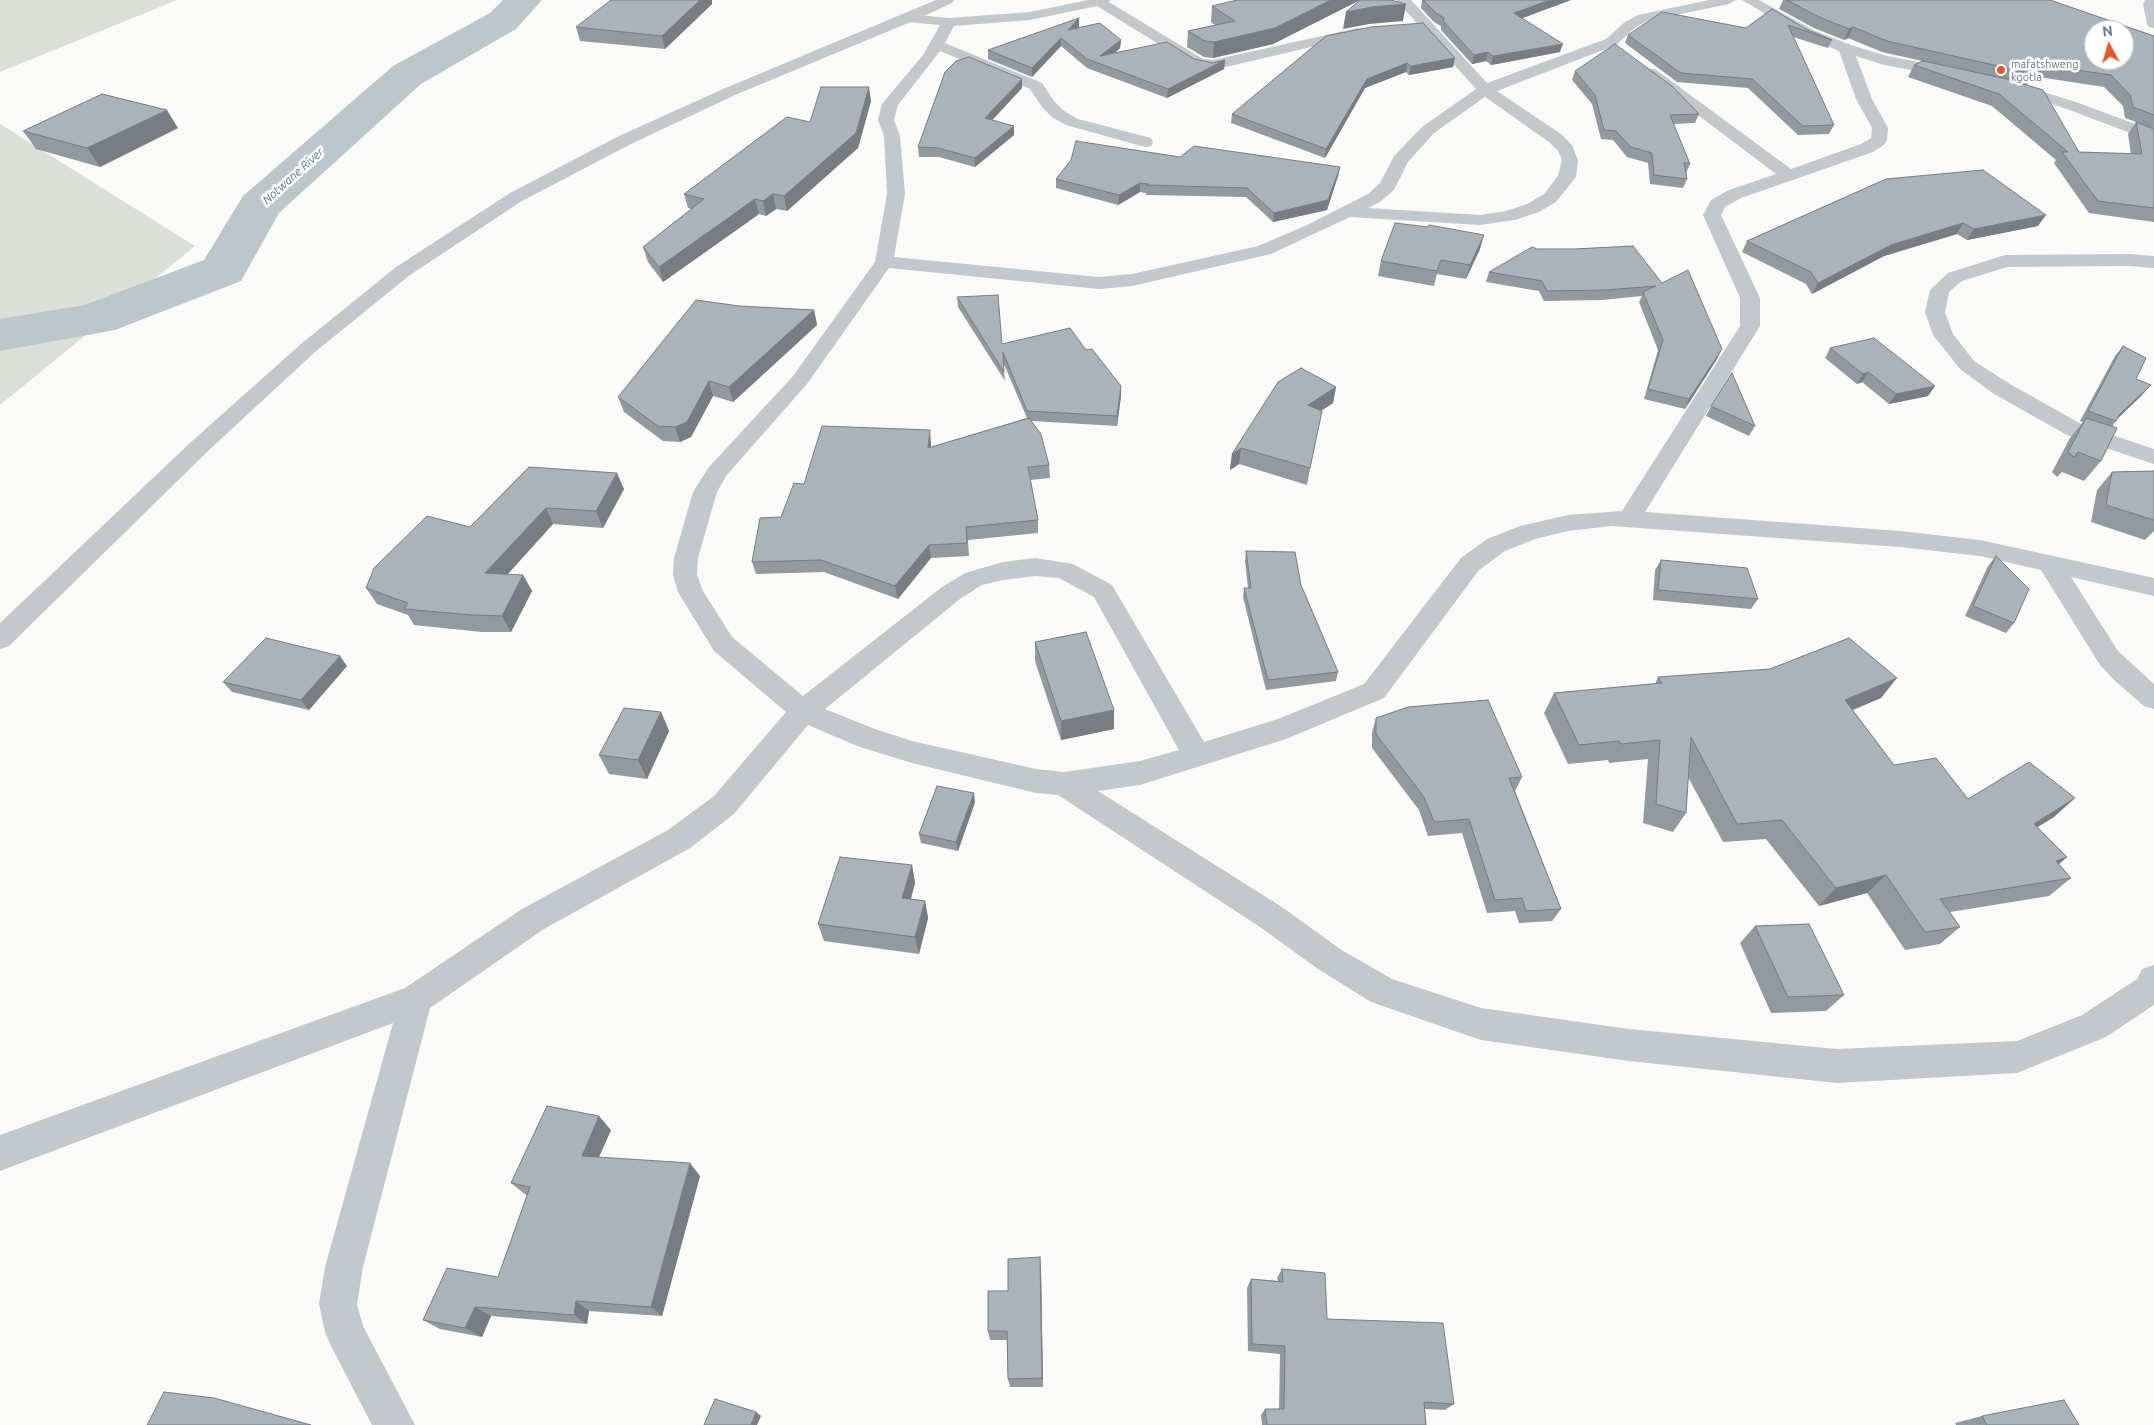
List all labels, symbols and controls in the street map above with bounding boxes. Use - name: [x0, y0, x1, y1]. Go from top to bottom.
- north arrow: [2084, 20, 2134, 70]
- text: N: [2101, 23, 2114, 40]
- place label: mafatshweng kgotla: [2011, 57, 2079, 83]
- marker: mafatshweng kgotla: [1995, 64, 2007, 76]
- water label: Notwane River: [259, 145, 327, 207]

